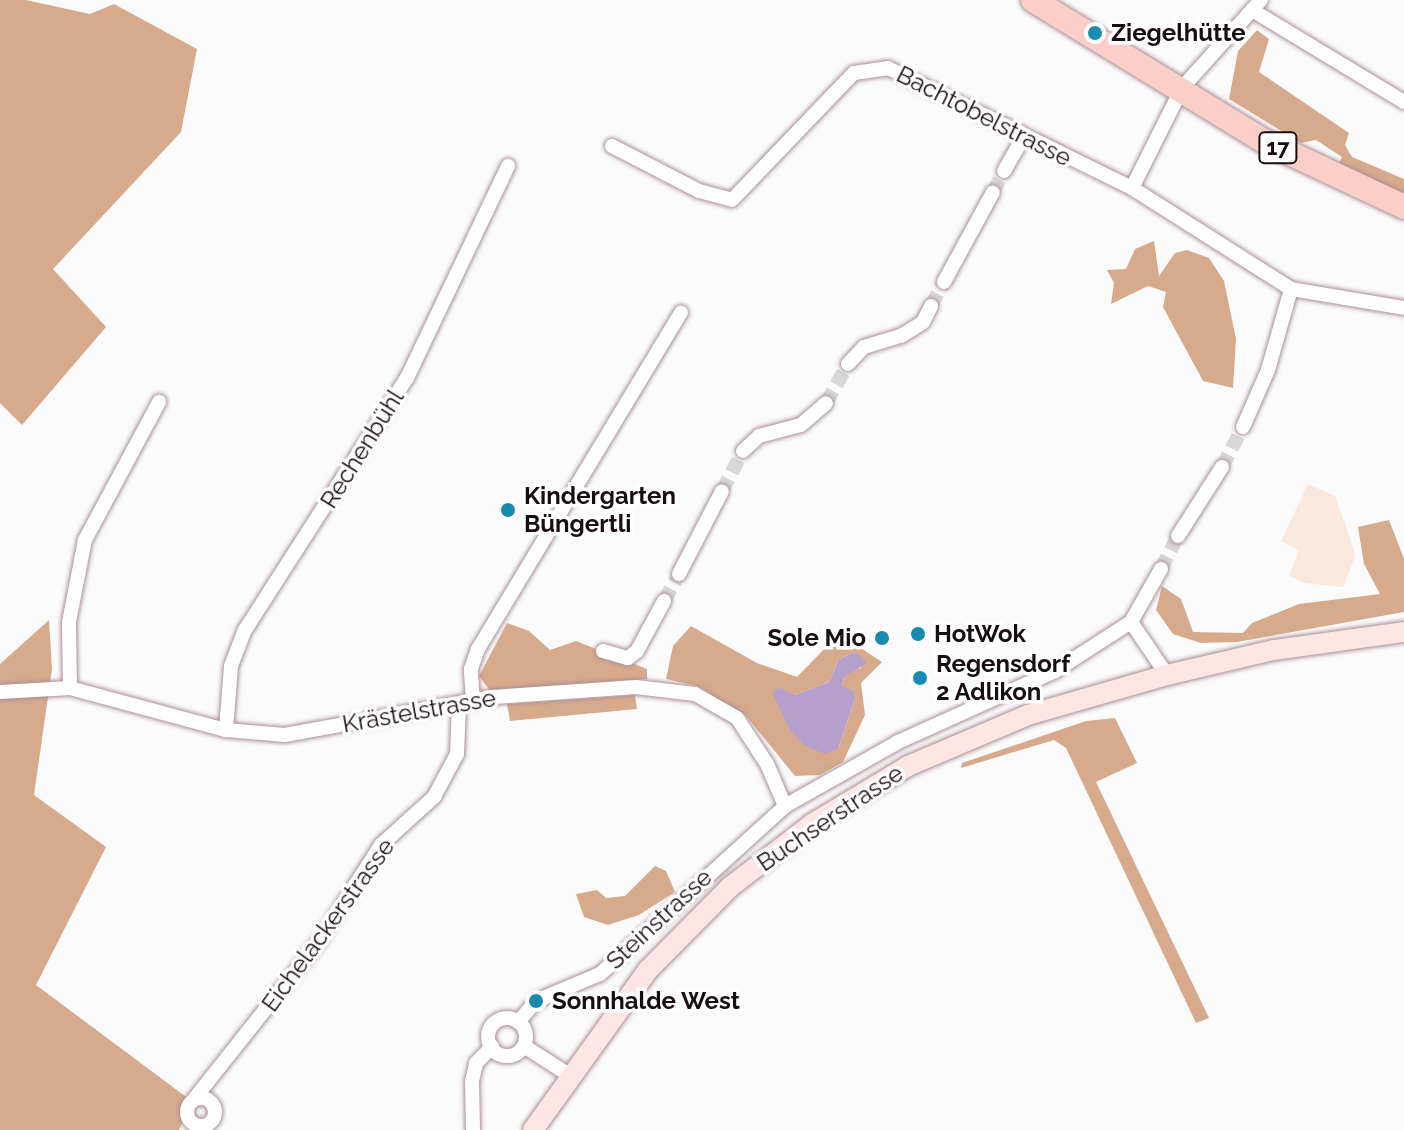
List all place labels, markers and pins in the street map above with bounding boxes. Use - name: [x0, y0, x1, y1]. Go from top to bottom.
- place label: Ziegelhütte: [1111, 19, 1246, 47]
- marker: Ziegelhütte: [1086, 24, 1104, 42]
- place label: Kindergarten Büngertli: [524, 482, 676, 538]
- marker: Kindergarten Büngertli: [499, 501, 517, 519]
- place label: HotWok: [934, 620, 1026, 648]
- place label: Sole Mio: [768, 624, 866, 652]
- marker: HotWok: [909, 625, 927, 643]
- marker: Sole Mio: [873, 629, 891, 647]
- place label: Regensdorf 2 Adlikon: [936, 650, 1070, 706]
- marker: Regensdorf 2 Adlikon: [911, 669, 929, 687]
- place label: Sonnhalde West: [552, 987, 741, 1015]
- marker: Sonnhalde West: [527, 992, 545, 1010]

